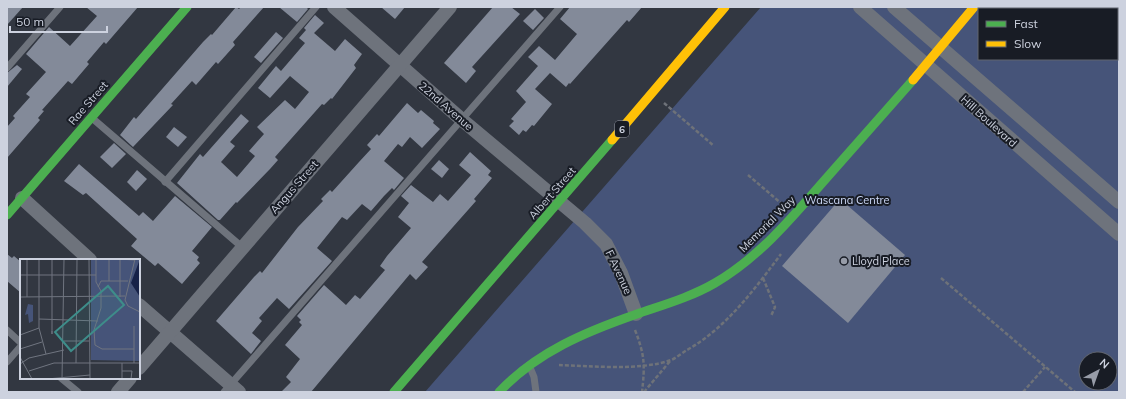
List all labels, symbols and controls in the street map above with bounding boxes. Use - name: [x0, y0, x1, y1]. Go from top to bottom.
- scale bar: [10, 8, 107, 34]
- legend: [978, 8, 1118, 60]
- text: 50 m: [16, 14, 44, 29]
- text: Fast: [1014, 16, 1038, 31]
- text: Slow: [1014, 36, 1042, 51]
- street label: Rae Street: [65, 78, 111, 128]
- street label: 22nd Avenue: [416, 79, 476, 133]
- street label: Hill Boulevard: [958, 92, 1020, 150]
- road number: 6: [615, 121, 629, 137]
- street label: Angus Street: [267, 157, 321, 217]
- street label: Albert Street: [525, 164, 579, 222]
- street label: Memorial Way: [736, 193, 798, 255]
- park label: Wascana Centre: [805, 193, 889, 207]
- street label: F Avenue: [603, 248, 635, 296]
- place label: Lloyd Place: [852, 254, 910, 268]
- marker: Lloyd Place: [839, 256, 849, 266]
- inset map: [20, 259, 140, 379]
- north arrow: [1078, 351, 1118, 391]
- text: N: [1097, 355, 1112, 371]

